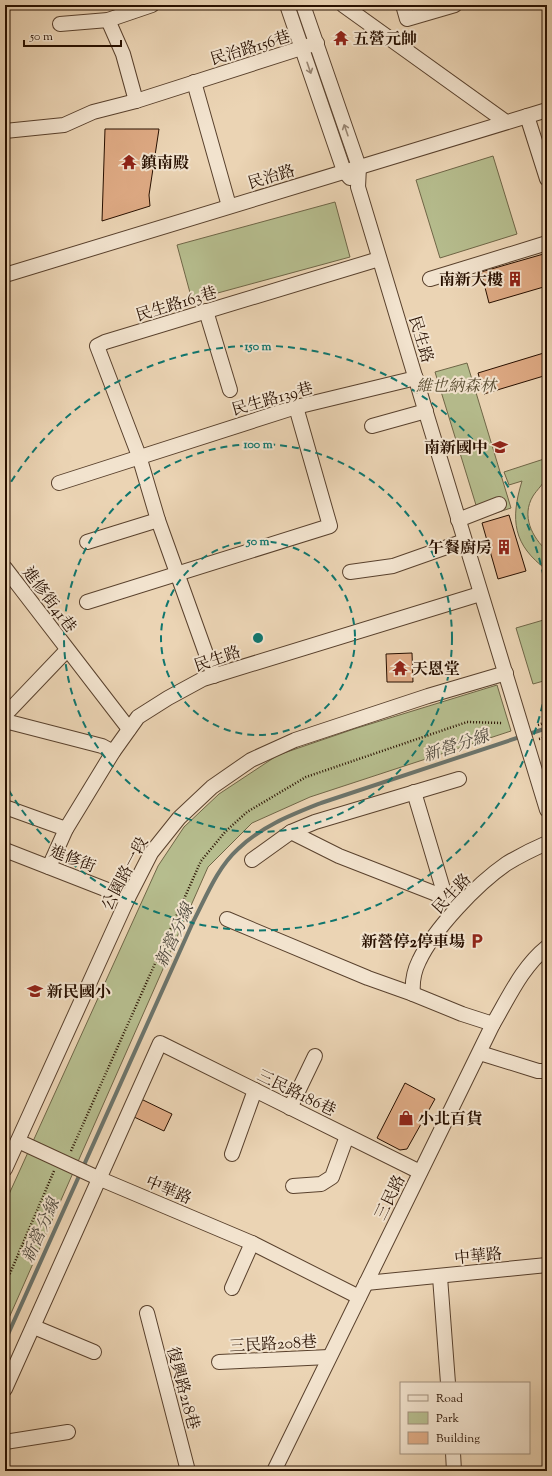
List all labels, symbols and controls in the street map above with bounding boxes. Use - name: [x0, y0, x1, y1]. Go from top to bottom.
- scale bar: [24, 22, 121, 48]
- street label: 民治路156巷: [208, 26, 294, 73]
- text: 50 m: [29, 28, 53, 46]
- temple icon: 五營元帥: [332, 29, 350, 47]
- place label: 五營元帥: [353, 29, 417, 52]
- one-way arrow: [306, 62, 313, 75]
- one-way arrow: [342, 124, 350, 136]
- temple icon: 鎮南殿: [120, 153, 138, 171]
- place label: 鎮南殿: [141, 153, 189, 176]
- street label: 民治路: [245, 160, 298, 196]
- place label: 南新大樓: [439, 270, 503, 293]
- building icon: 南新大樓: [506, 270, 524, 288]
- street label: 民生路163巷: [133, 282, 220, 329]
- street label: 民生路: [402, 313, 438, 366]
- text: 150 m: [243, 338, 272, 356]
- park label: 維也納森林: [416, 376, 498, 399]
- street label: 民生路139巷: [229, 378, 316, 423]
- text: 100 m: [242, 436, 273, 454]
- place label: 南新國中: [424, 438, 488, 461]
- school or university icon: 南新國中: [491, 438, 509, 456]
- text: 50 m: [246, 533, 270, 551]
- place label: 午餐廚房: [428, 538, 492, 561]
- building icon: 午餐廚房: [495, 538, 513, 556]
- street label: 進修街41巷: [15, 563, 81, 638]
- centre of rings: [251, 631, 265, 645]
- street label: 民生路: [191, 642, 244, 679]
- temple icon: 天恩堂: [391, 659, 409, 677]
- place label: 天恩堂: [412, 659, 460, 682]
- water label: 新營分線: [421, 724, 495, 769]
- street label: 公園路一段: [97, 833, 155, 915]
- street label: 進修街: [46, 841, 99, 880]
- street label: 民生路: [428, 869, 478, 920]
- water label: 新營分線: [151, 898, 202, 972]
- place label: 新營停2停車場: [362, 932, 465, 955]
- parking icon: 新營停2停車場: [468, 932, 486, 950]
- school or university icon: 新民國小: [26, 982, 44, 1000]
- place label: 新民國小: [47, 982, 111, 1005]
- street label: 三民路186巷: [252, 1065, 339, 1123]
- shop icon: 小北百貨: [397, 1109, 415, 1127]
- place label: 小北百貨: [418, 1109, 482, 1132]
- street label: 中華路: [141, 1171, 195, 1211]
- street label: 三民路: [370, 1171, 412, 1225]
- water label: 新營分線: [17, 1193, 67, 1267]
- street label: 中華路: [453, 1244, 503, 1271]
- street label: 三民路208巷: [229, 1332, 318, 1359]
- street label: 復興路218巷: [159, 1345, 204, 1433]
- legend: [400, 1382, 530, 1454]
- text: Road: [436, 1390, 463, 1408]
- text: Park: [436, 1410, 459, 1428]
- text: Building: [436, 1430, 480, 1448]

